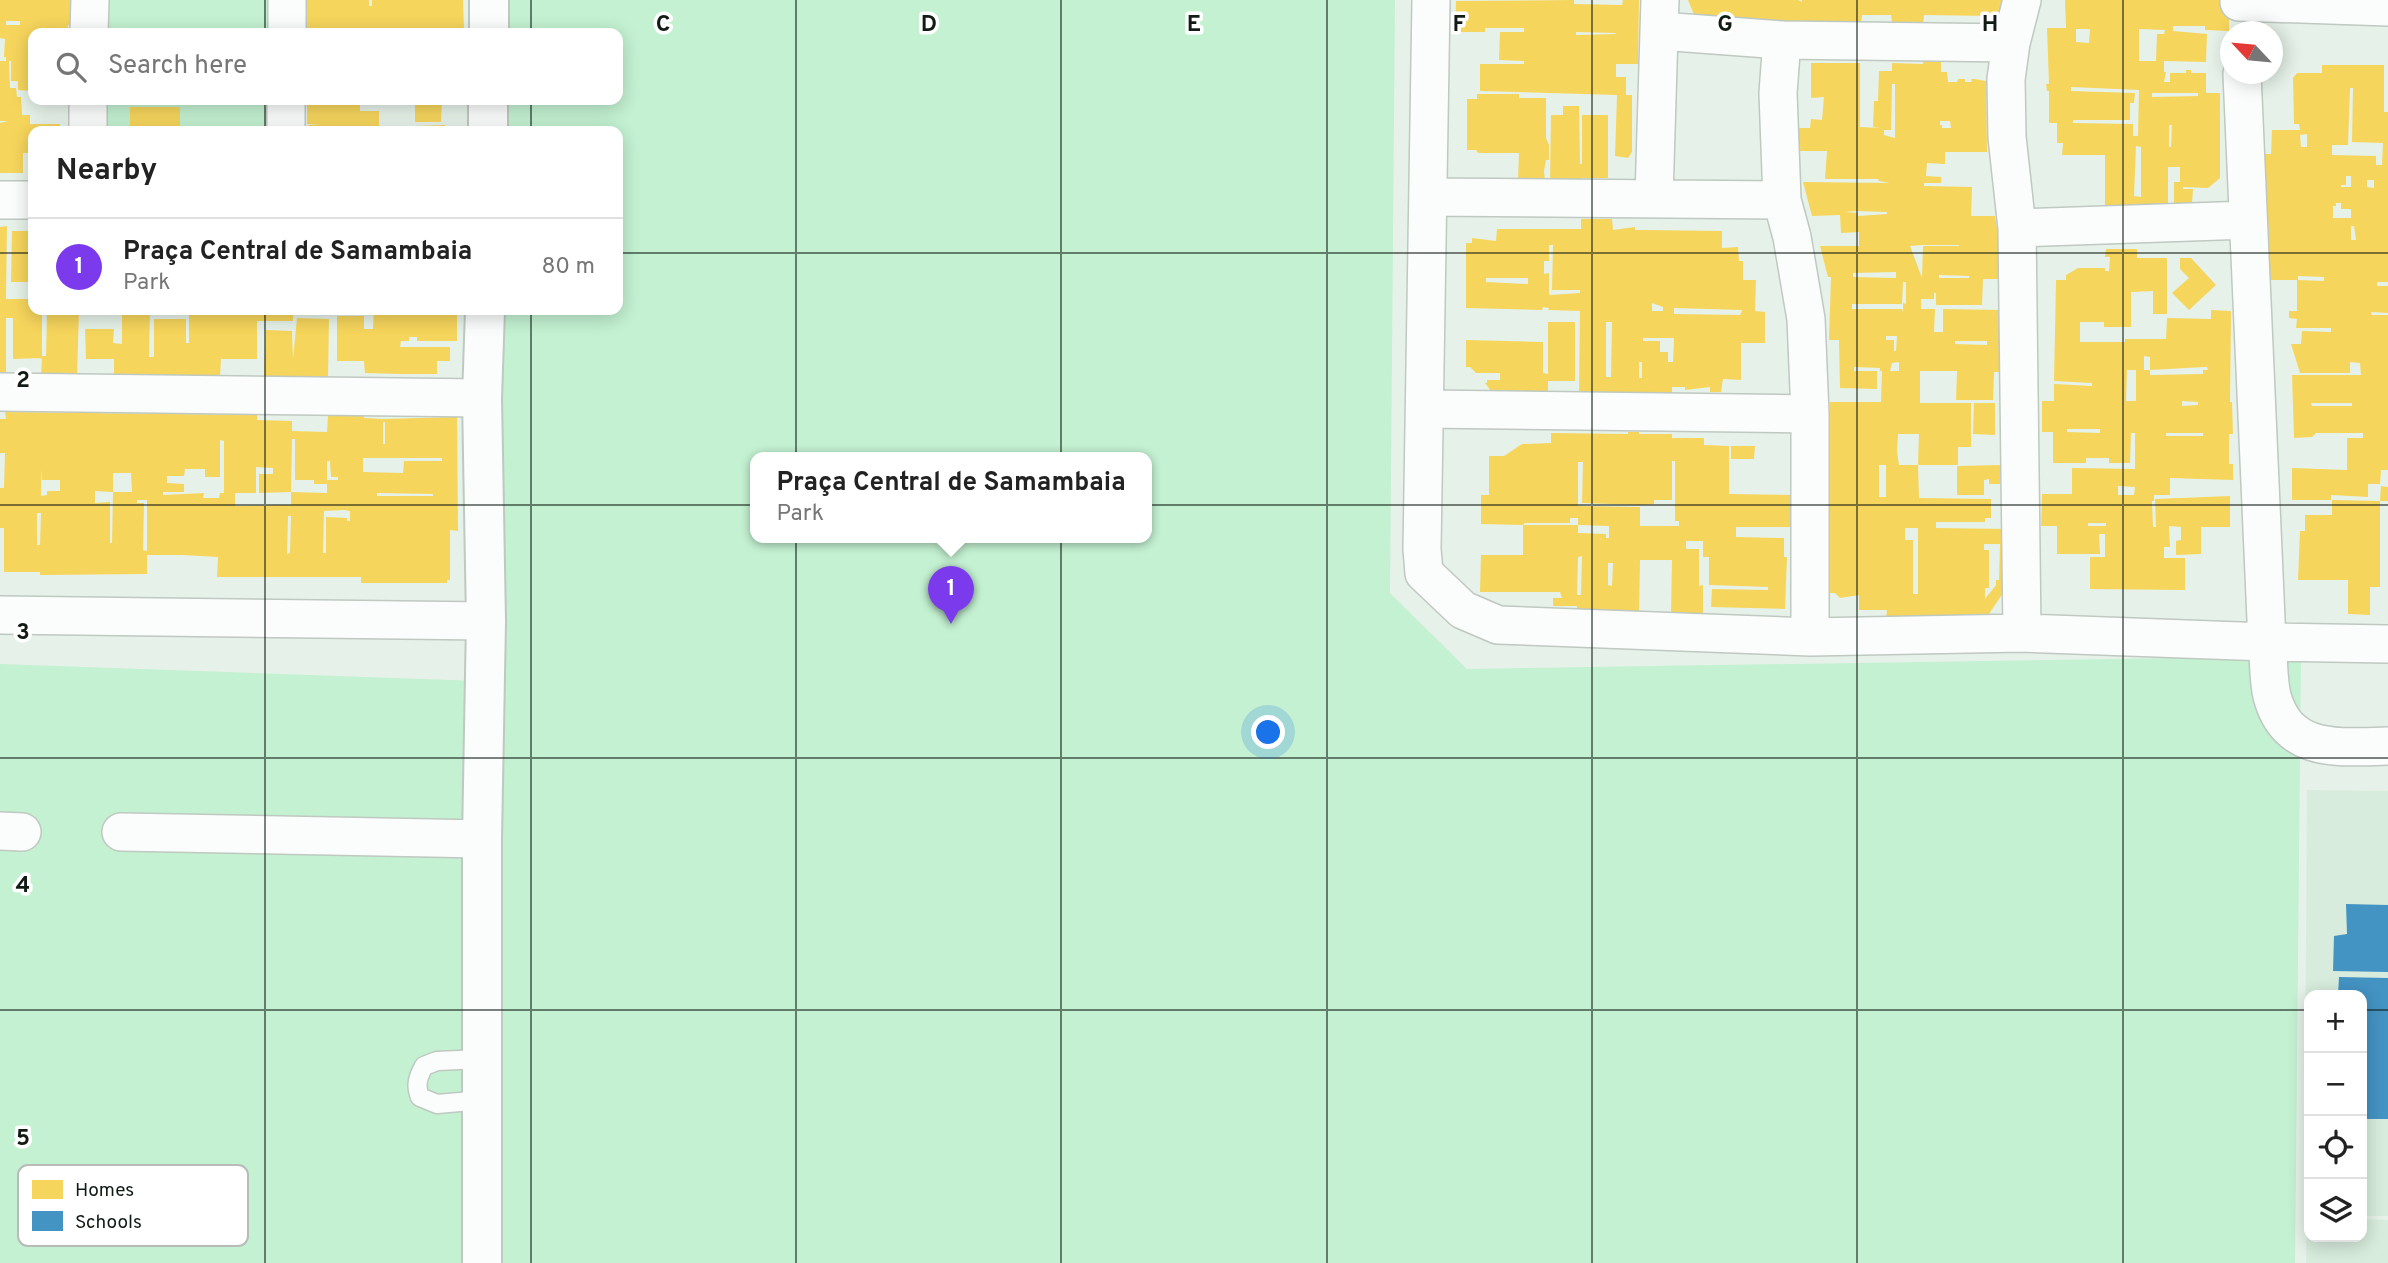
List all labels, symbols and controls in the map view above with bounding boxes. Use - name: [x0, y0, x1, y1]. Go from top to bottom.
- text: C: [656, 11, 670, 40]
- text: D: [921, 11, 937, 40]
- text: E: [1187, 11, 1201, 40]
- text: F: [1452, 11, 1466, 40]
- text: G: [1717, 11, 1733, 40]
- text: H: [1982, 11, 1998, 40]
- north arrow: [2220, 21, 2283, 84]
- search box: [28, 28, 623, 105]
- icon: search: [52, 48, 90, 86]
- text: Search here: [108, 50, 247, 83]
- text: Nearby: [56, 153, 157, 190]
- text: Praça Central de Samambaia: [123, 236, 472, 269]
- text: 1: [74, 253, 84, 282]
- text: 80 m: [542, 253, 595, 282]
- text: Park: [123, 269, 170, 298]
- text: 2: [16, 367, 30, 396]
- popup: [750, 452, 1152, 543]
- text: Praça Central de Samambaia: [776, 467, 1126, 500]
- text: Park: [776, 500, 824, 529]
- pin: 1: [928, 566, 974, 624]
- text: 3: [16, 619, 30, 648]
- your location: [1251, 715, 1285, 749]
- text: 4: [16, 872, 30, 901]
- map controls: [2304, 990, 2367, 1242]
- button: +: [2304, 990, 2367, 1053]
- button: −: [2304, 1053, 2367, 1116]
- button: locate: [2304, 1116, 2367, 1179]
- text: 5: [16, 1125, 30, 1154]
- legend: [18, 1165, 248, 1246]
- text: Homes: [75, 1179, 134, 1203]
- button: layers: [2304, 1179, 2367, 1242]
- text: Schools: [75, 1211, 142, 1235]

